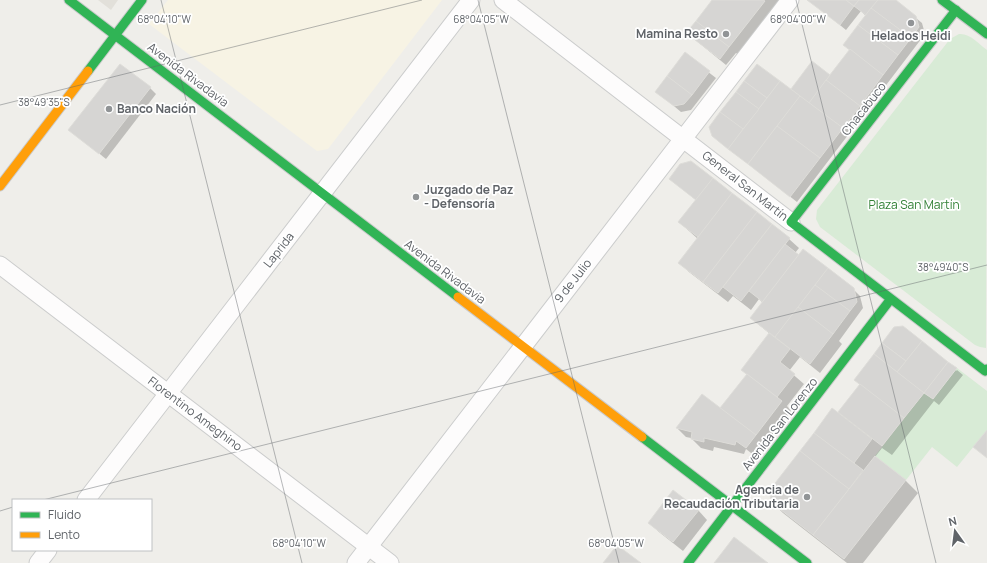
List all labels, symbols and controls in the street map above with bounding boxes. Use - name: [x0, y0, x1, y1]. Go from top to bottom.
- text: 68°04'10"W: [137, 12, 191, 26]
- text: 68°04'05"W: [453, 12, 509, 26]
- text: 68°04'00"W: [770, 12, 827, 26]
- marker: Helados Heidi: [906, 18, 916, 28]
- place label: Mamina Resto: [636, 25, 718, 42]
- place label: Helados Heidi: [871, 27, 951, 44]
- marker: Mamina Resto: [721, 29, 731, 39]
- street label: Avenida Rivadavia: [144, 38, 232, 111]
- street label: Chacabuco: [837, 78, 890, 139]
- text: 38°49'35"S: [18, 95, 70, 109]
- place label: Banco Nación: [117, 100, 196, 117]
- marker: Banco Nación: [104, 104, 114, 114]
- street label: General San Martín: [699, 147, 792, 225]
- place label: Juzgado de Paz - Defensoría: [424, 181, 513, 212]
- marker: Juzgado de Paz - Defensoría: [411, 192, 421, 202]
- park label: Plaza San Martín: [868, 196, 960, 213]
- street label: Laprida: [259, 228, 298, 271]
- street label: Avenida Rivadavia: [401, 235, 489, 308]
- street label: 9 de Julio: [550, 255, 595, 306]
- text: 38°49'40"S: [918, 260, 968, 274]
- street label: Florentino Ameghino: [145, 372, 246, 455]
- street label: Avenida San Lorenzo: [738, 374, 821, 474]
- place label: Agencia de Recaudación Tributaria: [664, 481, 799, 512]
- marker: Agencia de Recaudación Tributaria: [802, 492, 812, 502]
- legend: [12, 499, 152, 551]
- text: Fluido: [48, 506, 81, 523]
- north arrow: [935, 511, 975, 551]
- text: N: [947, 513, 958, 529]
- text: Lento: [48, 526, 80, 543]
- text: 68°04'10"W: [272, 536, 326, 550]
- text: 68°04'05"W: [588, 536, 644, 550]

